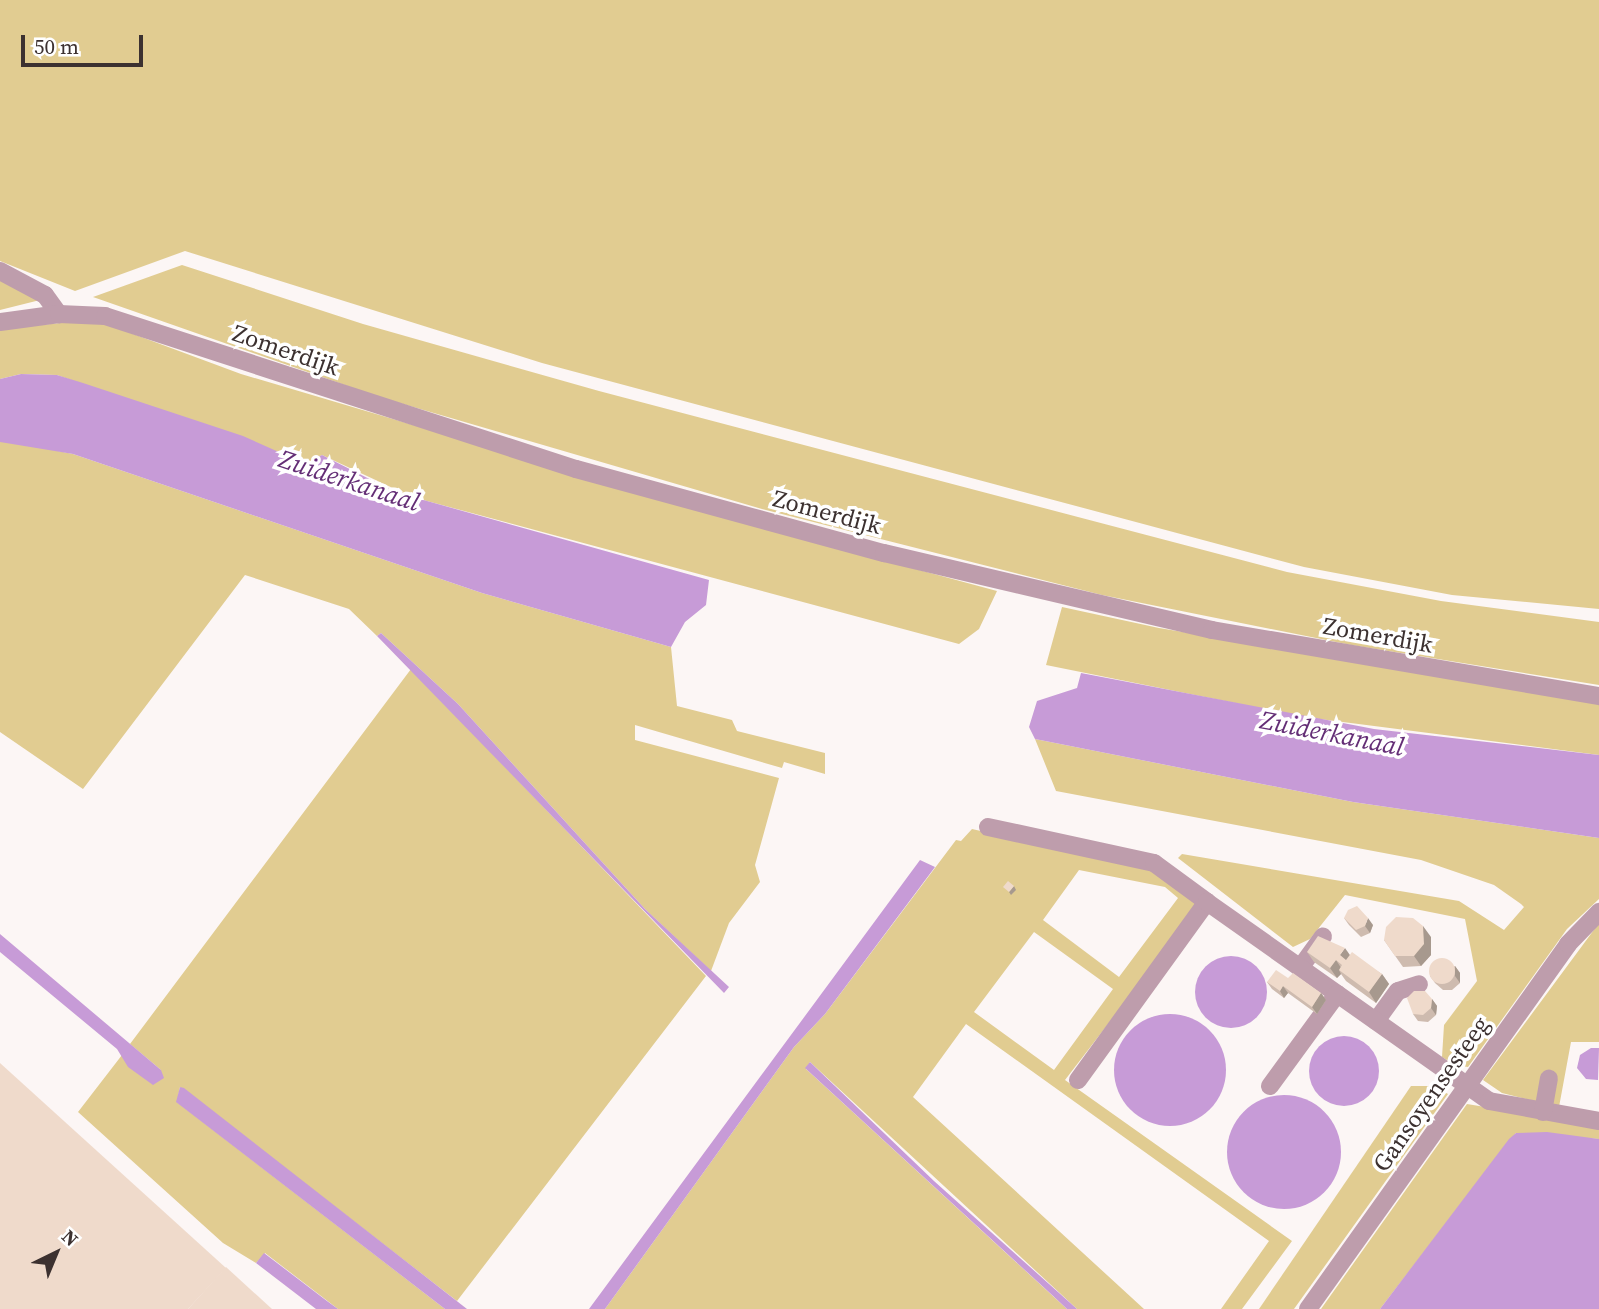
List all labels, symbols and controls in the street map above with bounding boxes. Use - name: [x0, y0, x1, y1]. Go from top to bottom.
- scale bar: [24, 21, 147, 65]
- text: 50 m: [34, 32, 79, 61]
- street label: Zomerdijk: [229, 318, 343, 382]
- water label: Zuiderkanaal: [275, 444, 423, 518]
- street label: Zomerdijk: [770, 484, 884, 540]
- street label: Zomerdijk: [1321, 611, 1435, 659]
- water label: Zuiderkanaal: [1257, 705, 1407, 763]
- street label: Gansoyensesteeg: [1367, 1011, 1495, 1177]
- north arrow: [21, 1218, 91, 1288]
- text: N: [56, 1223, 84, 1252]

